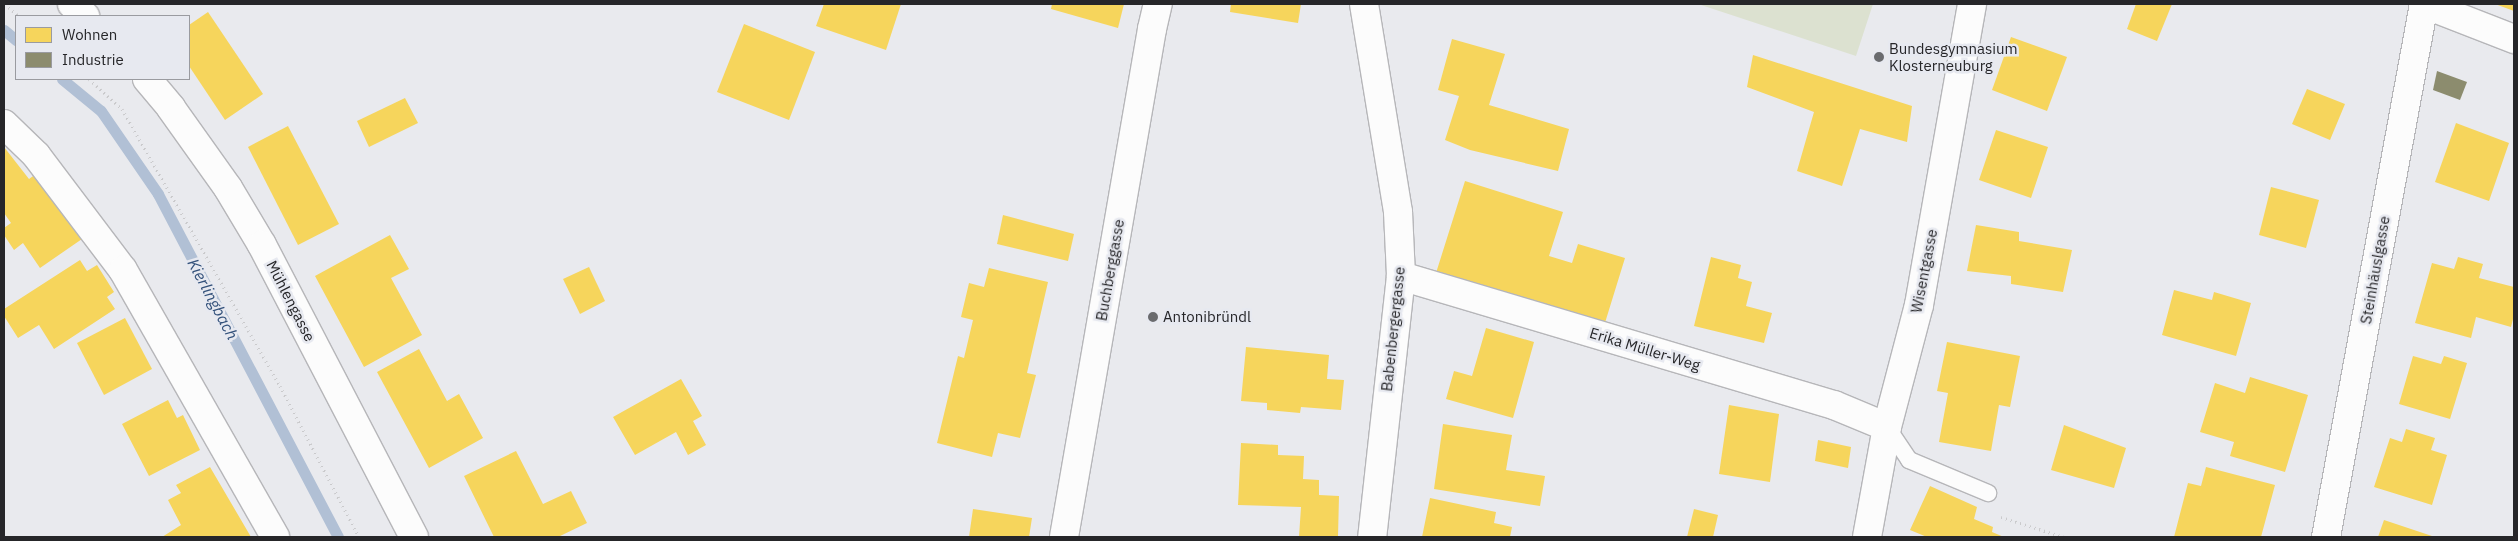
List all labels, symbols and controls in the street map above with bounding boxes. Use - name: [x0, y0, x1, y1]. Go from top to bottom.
- legend: [15, 15, 190, 80]
- text: Wohnen: [62, 25, 117, 44]
- place label: Bundesgymnasium Klosterneuburg: [1889, 39, 2018, 74]
- text: Industrie: [62, 50, 124, 69]
- marker: Bundesgymnasium Klosterneuburg: [1873, 51, 1885, 63]
- street label: Steinhäuslgasse: [2357, 215, 2393, 325]
- street label: Buchberggasse: [1092, 218, 1128, 322]
- street label: Wisentgasse: [1907, 228, 1941, 314]
- water label: Kierlingbach: [184, 255, 242, 343]
- street label: Mühlengasse: [263, 257, 319, 345]
- street label: Babenbergergasse: [1378, 266, 1408, 392]
- place label: Antonibründl: [1163, 308, 1251, 326]
- marker: Antonibründl: [1147, 311, 1159, 323]
- street label: Erika Müller-Weg: [1588, 324, 1702, 374]

